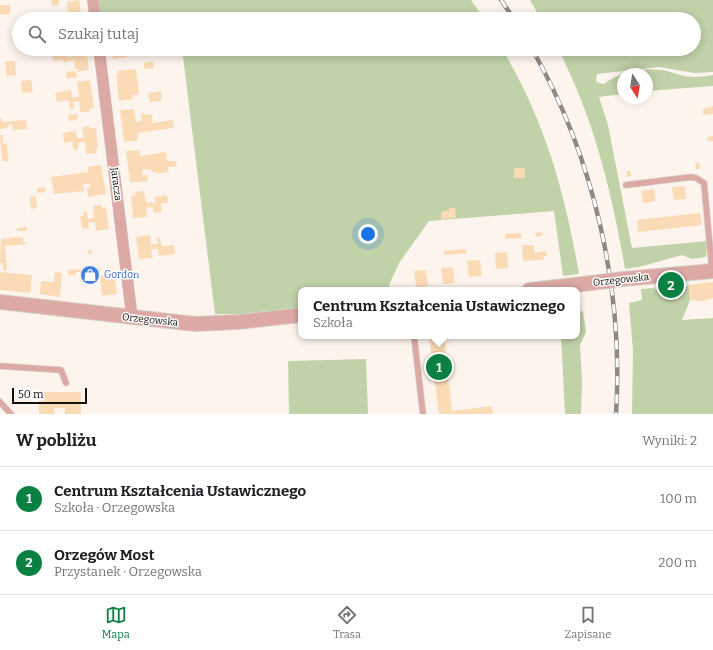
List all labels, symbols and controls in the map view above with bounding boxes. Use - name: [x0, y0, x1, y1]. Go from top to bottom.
- search box: [12, 12, 701, 56]
- icon: search: [26, 23, 48, 45]
- text: Szukaj tutaj: [58, 25, 139, 43]
- north arrow: [617, 68, 653, 104]
- street label: Jaracza: [108, 166, 124, 202]
- your location: [358, 224, 378, 244]
- shop icon: Gordon: [79, 264, 101, 286]
- place label: Gordon: [104, 269, 140, 281]
- pin: 2: [658, 270, 684, 300]
- street label: Orzegowska: [592, 271, 650, 289]
- popup: [298, 287, 580, 339]
- text: Centrum Kształcenia Ustawicznego: [313, 297, 565, 315]
- street label: Orzegowska: [121, 311, 179, 329]
- text: Szkoła: [313, 315, 353, 330]
- pin: 1: [426, 352, 452, 382]
- scale bar: [12, 386, 87, 405]
- text: 50 m: [18, 388, 44, 401]
- text: W pobliżu: [16, 430, 97, 451]
- text: Wyniki: 2: [642, 433, 697, 448]
- text: Centrum Kształcenia Ustawicznego: [54, 482, 306, 500]
- text: 1: [26, 491, 32, 506]
- text: 100 m: [660, 491, 697, 506]
- text: Szkoła · Orzegowska: [54, 500, 175, 515]
- text: Orzegów Most: [54, 546, 155, 564]
- text: 2: [25, 555, 33, 570]
- text: 200 m: [658, 555, 697, 570]
- text: Przystanek · Orzegowska: [54, 564, 202, 579]
- tab: Mapa: [102, 604, 130, 641]
- tab: Trasa: [333, 604, 361, 641]
- tab: Zapisane: [564, 604, 611, 641]

